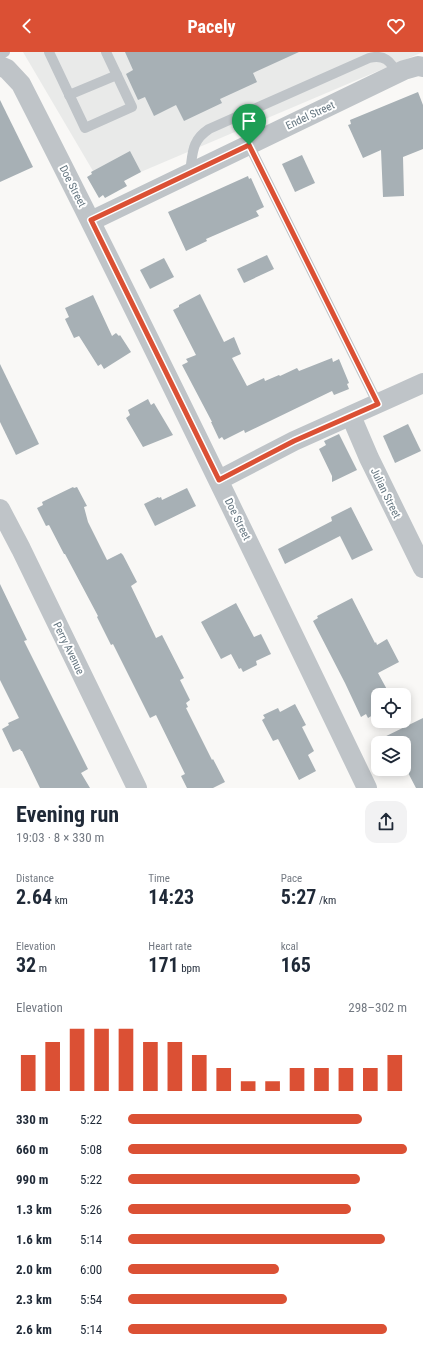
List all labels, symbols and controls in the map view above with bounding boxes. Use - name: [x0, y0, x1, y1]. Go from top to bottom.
- icon: back: [16, 15, 38, 37]
- icon: heart: [385, 15, 407, 37]
- text: Pacely: [187, 16, 236, 37]
- street label: Endel Street: [284, 99, 337, 132]
- pin: [232, 104, 266, 145]
- icon: arrive: [238, 110, 260, 132]
- street label: Doe Street: [56, 163, 89, 209]
- street label: Julian Street: [368, 466, 403, 521]
- street label: Doe Street: [222, 496, 253, 542]
- street label: Perry Avenue: [50, 620, 87, 677]
- map controls: [371, 688, 411, 776]
- button: locate: [371, 688, 411, 728]
- button: layers: [371, 736, 411, 776]
- button: share: [365, 801, 407, 843]
- text: Evening run: [16, 802, 119, 827]
- text: 19:03 · 8 × 330 m: [16, 830, 104, 845]
- text: Distance: [16, 872, 54, 885]
- text: Time: [148, 872, 170, 885]
- text: Pace: [281, 872, 302, 885]
- text: 2.64: [16, 885, 52, 909]
- text: 14:23: [148, 885, 194, 909]
- text: 5:27: [281, 885, 316, 909]
- text: km: [52, 894, 68, 907]
- text: /km: [316, 894, 336, 907]
- text: Elevation: [16, 940, 56, 953]
- text: Heart rate: [148, 940, 192, 953]
- text: kcal: [281, 940, 298, 953]
- text: 32: [16, 953, 36, 977]
- text: 171: [148, 953, 179, 977]
- text: 165: [281, 953, 311, 977]
- text: m: [36, 962, 47, 975]
- text: bpm: [179, 962, 200, 975]
- text: Elevation: [16, 1000, 63, 1015]
- text: 298–302 m: [348, 1000, 407, 1015]
- text: 330 m: [16, 1112, 48, 1127]
- text: 5:22: [80, 1112, 102, 1127]
- text: 660 m: [16, 1142, 48, 1157]
- text: 5:08: [80, 1142, 102, 1157]
- text: 990 m: [16, 1172, 48, 1187]
- text: 5:22: [80, 1172, 102, 1187]
- text: 1.3 km: [16, 1202, 52, 1217]
- text: 5:26: [80, 1202, 102, 1217]
- text: 1.6 km: [16, 1232, 52, 1247]
- text: 5:14: [80, 1232, 102, 1247]
- text: 2.0 km: [16, 1262, 52, 1277]
- text: 6:00: [80, 1262, 102, 1277]
- text: 2.3 km: [16, 1292, 52, 1307]
- text: 5:54: [80, 1292, 102, 1307]
- text: 2.6 km: [16, 1322, 52, 1337]
- text: 5:14: [80, 1322, 102, 1337]

